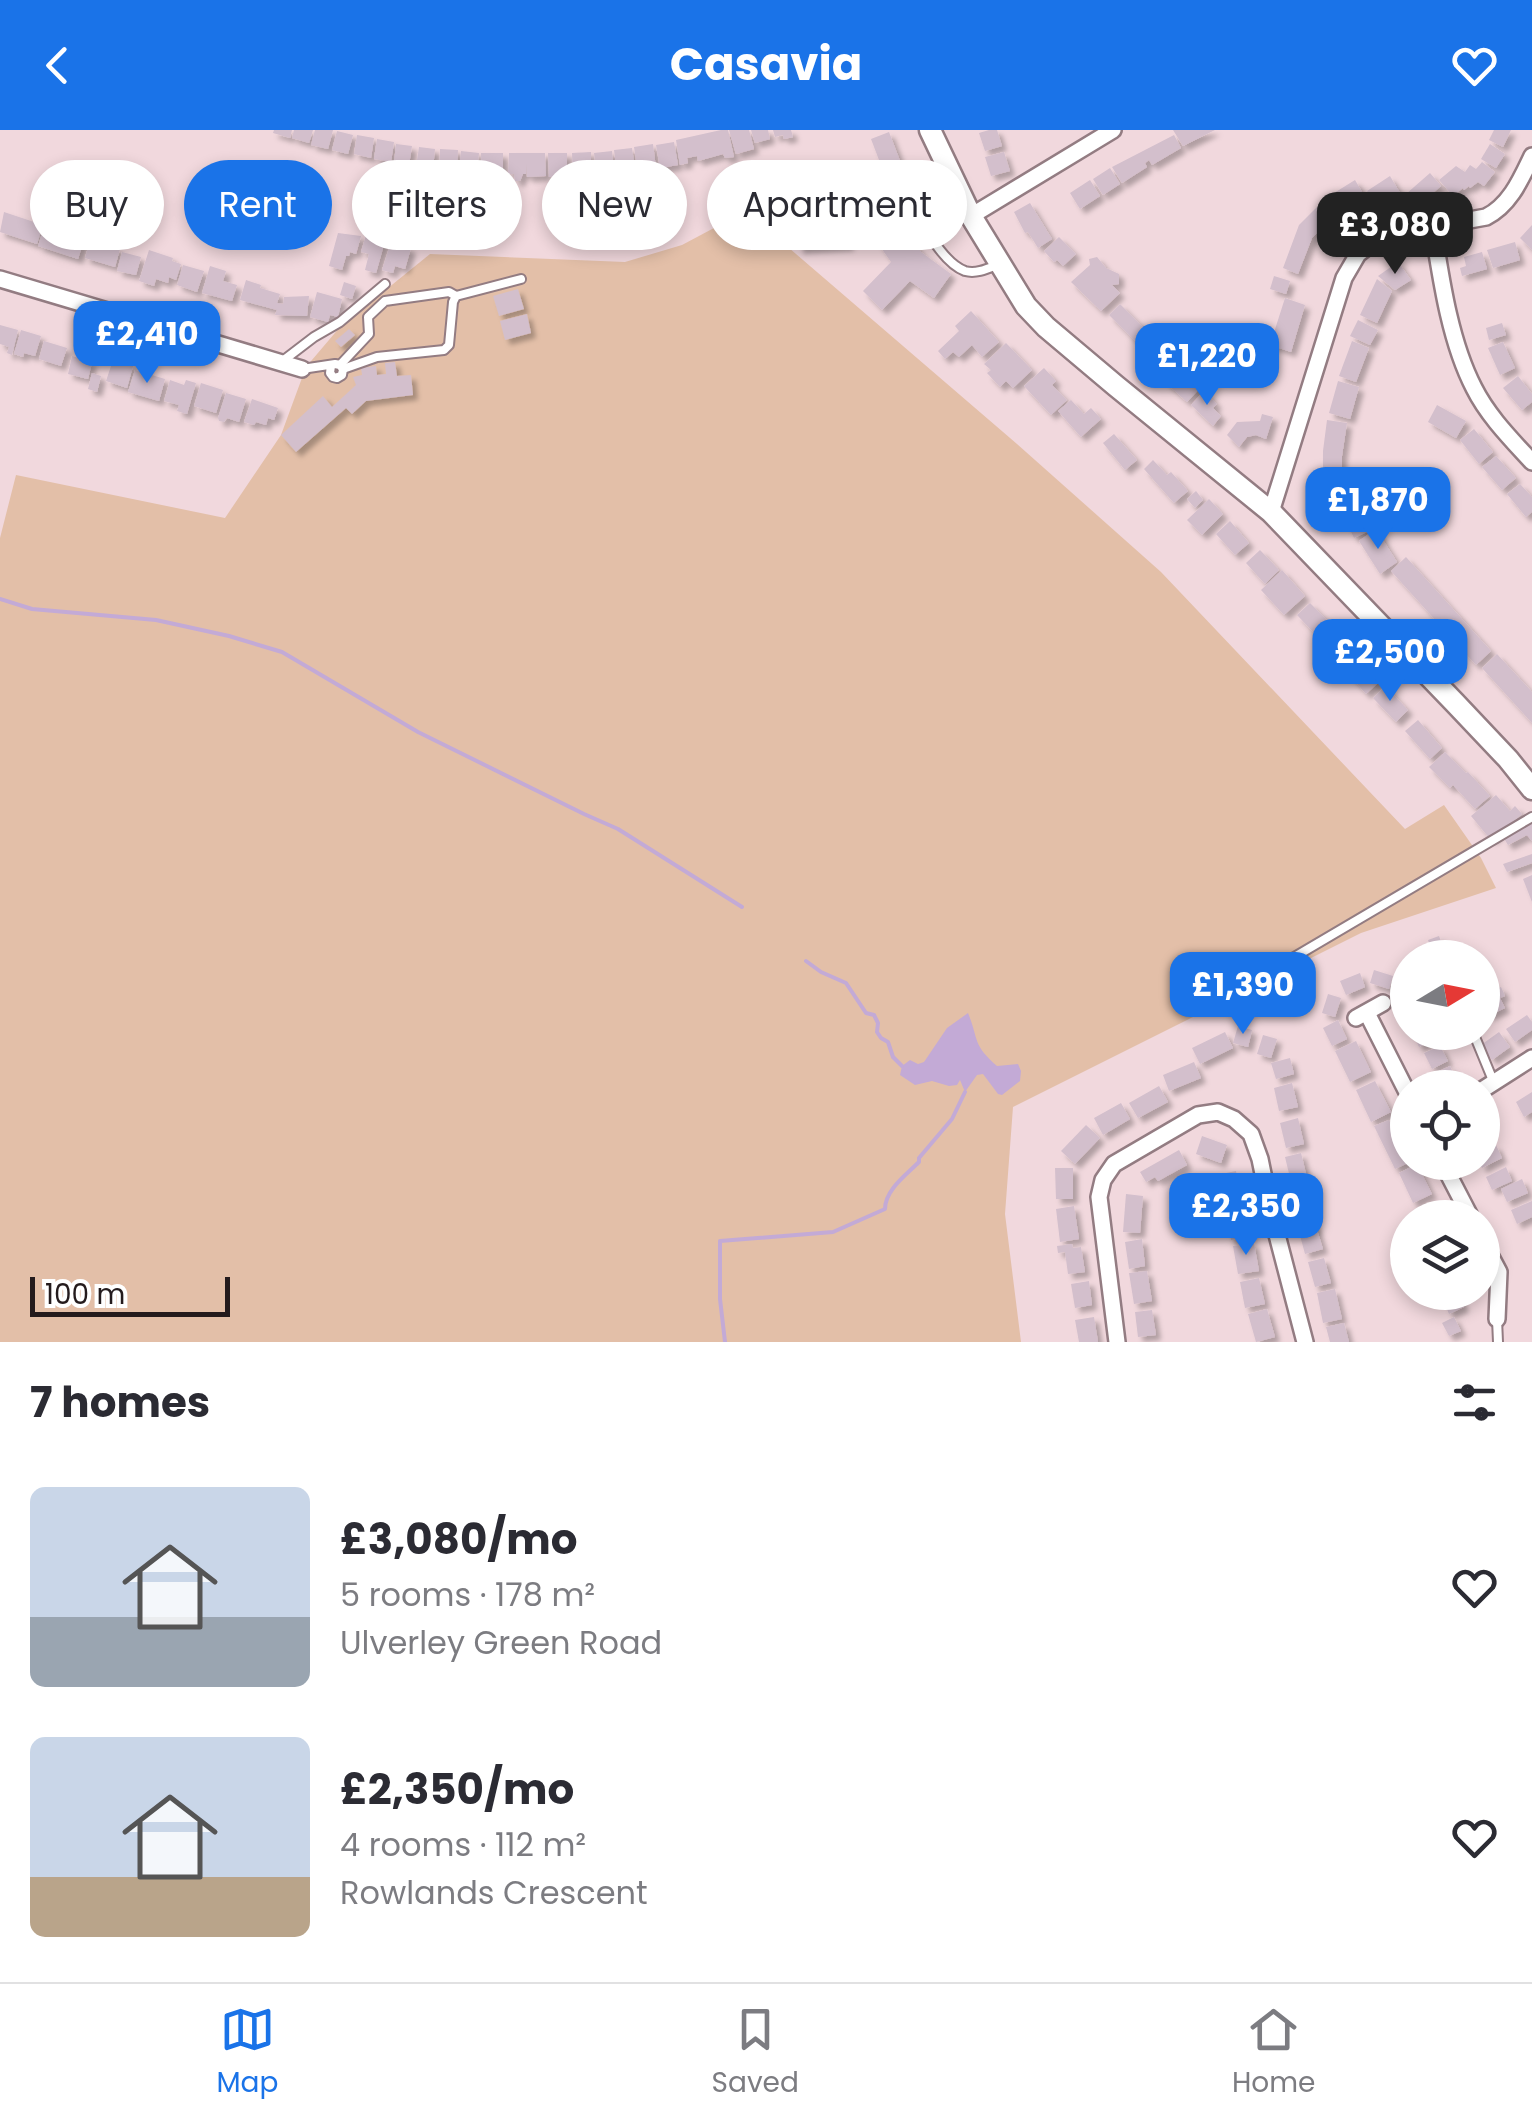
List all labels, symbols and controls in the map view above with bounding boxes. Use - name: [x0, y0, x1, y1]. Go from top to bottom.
- text: Casavia: [670, 33, 862, 96]
- icon: back: [30, 38, 85, 93]
- icon: heart: [1447, 38, 1502, 93]
- chip: Buy: [30, 160, 164, 250]
- chip: Rent: [184, 160, 332, 250]
- chip: Filters: [352, 160, 522, 250]
- chip: New: [542, 160, 687, 250]
- chip: Apartment: [707, 160, 967, 250]
- pin: £3,080: [1314, 192, 1476, 277]
- text: £3,080: [1339, 202, 1451, 247]
- pin: £2,410: [66, 301, 228, 386]
- text: £2,410: [95, 311, 199, 356]
- pin: £1,220: [1126, 323, 1288, 408]
- text: £1,220: [1157, 333, 1257, 378]
- pin: £1,870: [1297, 467, 1459, 552]
- text: £1,870: [1327, 477, 1429, 522]
- pin: £2,500: [1309, 619, 1471, 704]
- text: £2,500: [1334, 629, 1446, 674]
- north arrow: [1390, 940, 1500, 1050]
- map controls: [1390, 940, 1500, 1310]
- pin: £1,390: [1162, 952, 1324, 1037]
- text: £1,390: [1192, 962, 1294, 1007]
- button: locate: [1390, 1070, 1500, 1180]
- pin: £2,350: [1165, 1173, 1327, 1258]
- text: £2,350: [1191, 1183, 1301, 1228]
- button: layers: [1390, 1200, 1500, 1310]
- scale bar: [30, 1272, 230, 1316]
- text: 100 m: [45, 1275, 125, 1314]
- text: 7 homes: [30, 1373, 210, 1432]
- icon: filters: [1447, 1375, 1502, 1430]
- text: £3,080/mo: [340, 1510, 578, 1569]
- icon: home: [110, 1527, 230, 1647]
- icon: heart: [1447, 1560, 1502, 1615]
- text: 5 rooms · 178 m²: [340, 1572, 595, 1617]
- text: Ulverley Green Road: [340, 1620, 662, 1665]
- text: £2,350/mo: [340, 1760, 574, 1819]
- icon: home: [110, 1777, 230, 1897]
- icon: heart: [1447, 1810, 1502, 1865]
- text: 4 rooms · 112 m²: [340, 1822, 586, 1867]
- text: Rowlands Crescent: [340, 1870, 648, 1915]
- tab: Map: [217, 2002, 278, 2104]
- tab: Saved: [712, 2002, 799, 2104]
- tab: Home: [1232, 2002, 1315, 2104]

